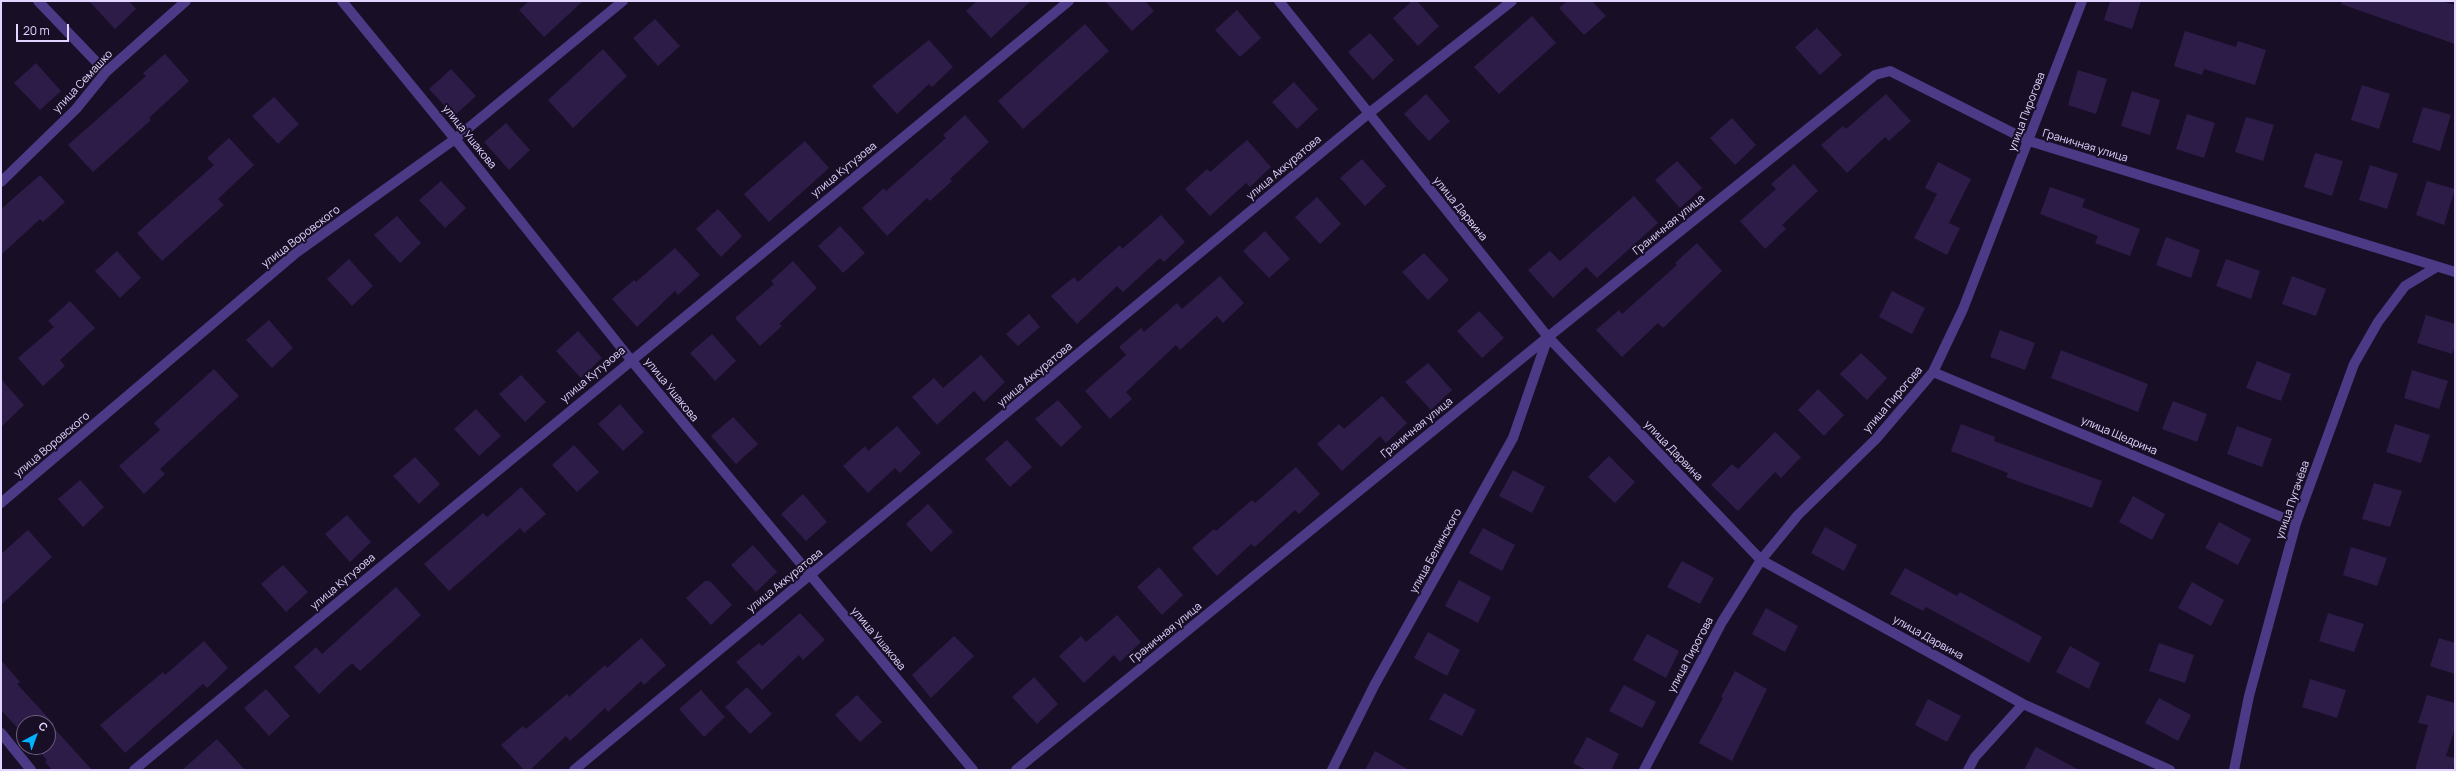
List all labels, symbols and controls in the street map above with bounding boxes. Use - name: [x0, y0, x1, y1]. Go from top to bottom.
- scale bar: [18, 16, 71, 42]
- text: 20 m: [23, 22, 50, 39]
- street label: улица Семашко: [50, 48, 116, 116]
- street label: улица Пирогова: [2006, 71, 2048, 153]
- street label: улица Ушакова: [439, 102, 499, 172]
- street label: Граничная улица: [2041, 127, 2129, 165]
- street label: улица Аккуратова: [1244, 133, 1324, 203]
- street label: улица Кутузова: [809, 140, 879, 200]
- street label: улица Дарвина: [1430, 174, 1490, 244]
- street label: Граничная улица: [1630, 192, 1708, 258]
- street label: улица Воровского: [259, 203, 343, 271]
- street label: улица Аккуратова: [995, 340, 1075, 410]
- street label: улица Кутузова: [558, 344, 628, 406]
- street label: улица Ушакова: [641, 355, 701, 425]
- street label: улица Пирогова: [1861, 364, 1925, 436]
- street label: Граничная улица: [1378, 395, 1456, 461]
- street label: улица Воровского: [11, 409, 93, 481]
- street label: улица Щедрина: [2079, 414, 2159, 458]
- street label: улица Дарвина: [1641, 418, 1705, 484]
- street label: улица Пугачёва: [2273, 459, 2313, 541]
- street label: улица Белинского: [1407, 506, 1465, 596]
- street label: улица Аккуратова: [744, 546, 826, 616]
- street label: улица Кутузова: [308, 551, 378, 613]
- street label: Граничная улица: [1127, 600, 1205, 666]
- street label: улица Ушакова: [848, 605, 908, 673]
- street label: улица Дарвина: [1890, 613, 1966, 663]
- street label: улица Пирогова: [1666, 615, 1716, 695]
- north arrow: [16, 715, 56, 755]
- text: С: [36, 718, 52, 735]

